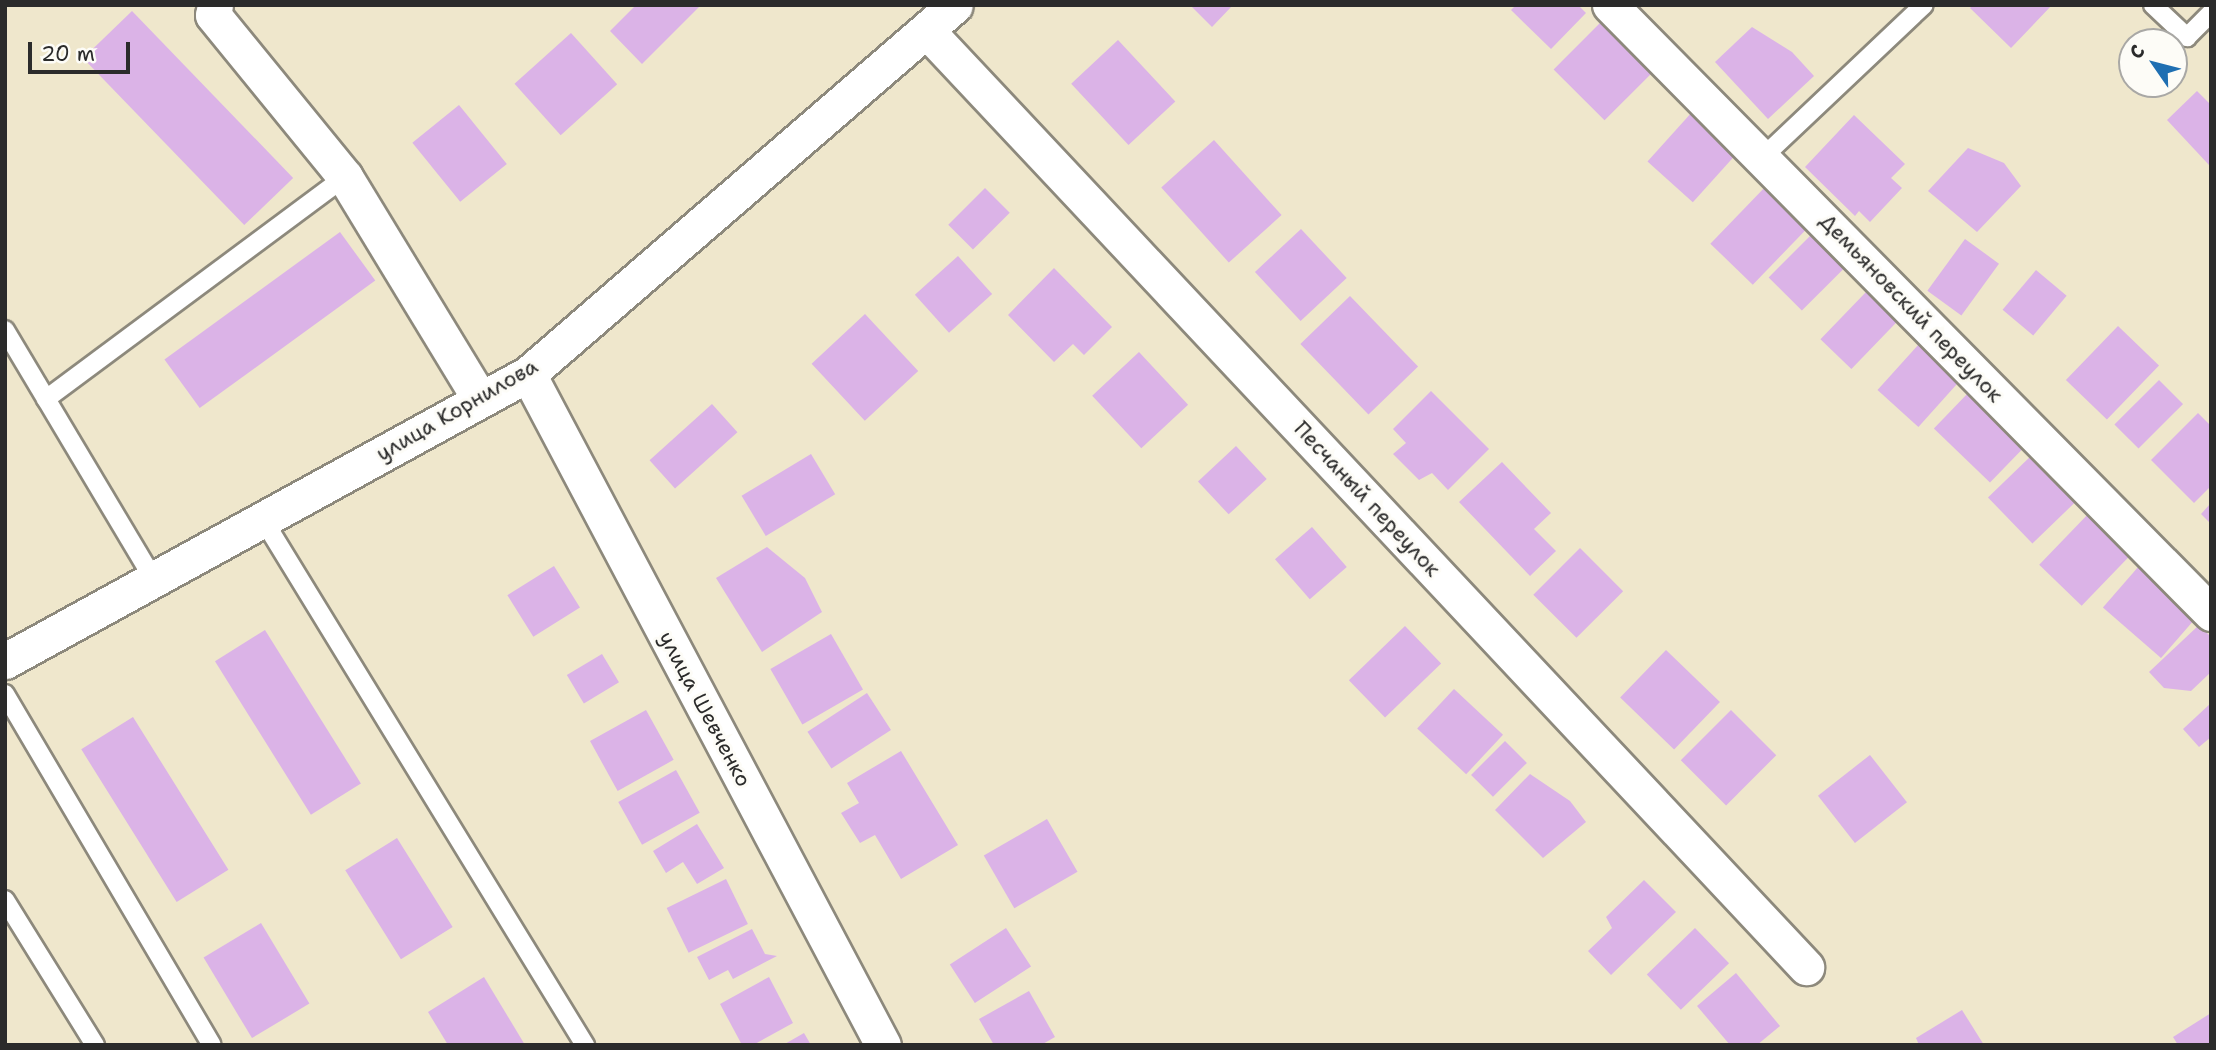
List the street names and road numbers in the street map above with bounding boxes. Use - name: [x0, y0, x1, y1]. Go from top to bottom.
- street label: Демьяновский переулок: [1814, 208, 2008, 408]
- street label: улица Корнилова: [372, 354, 542, 466]
- street label: Песчаный переулок: [1289, 416, 1445, 582]
- street label: улица Шевченко: [654, 627, 756, 791]

